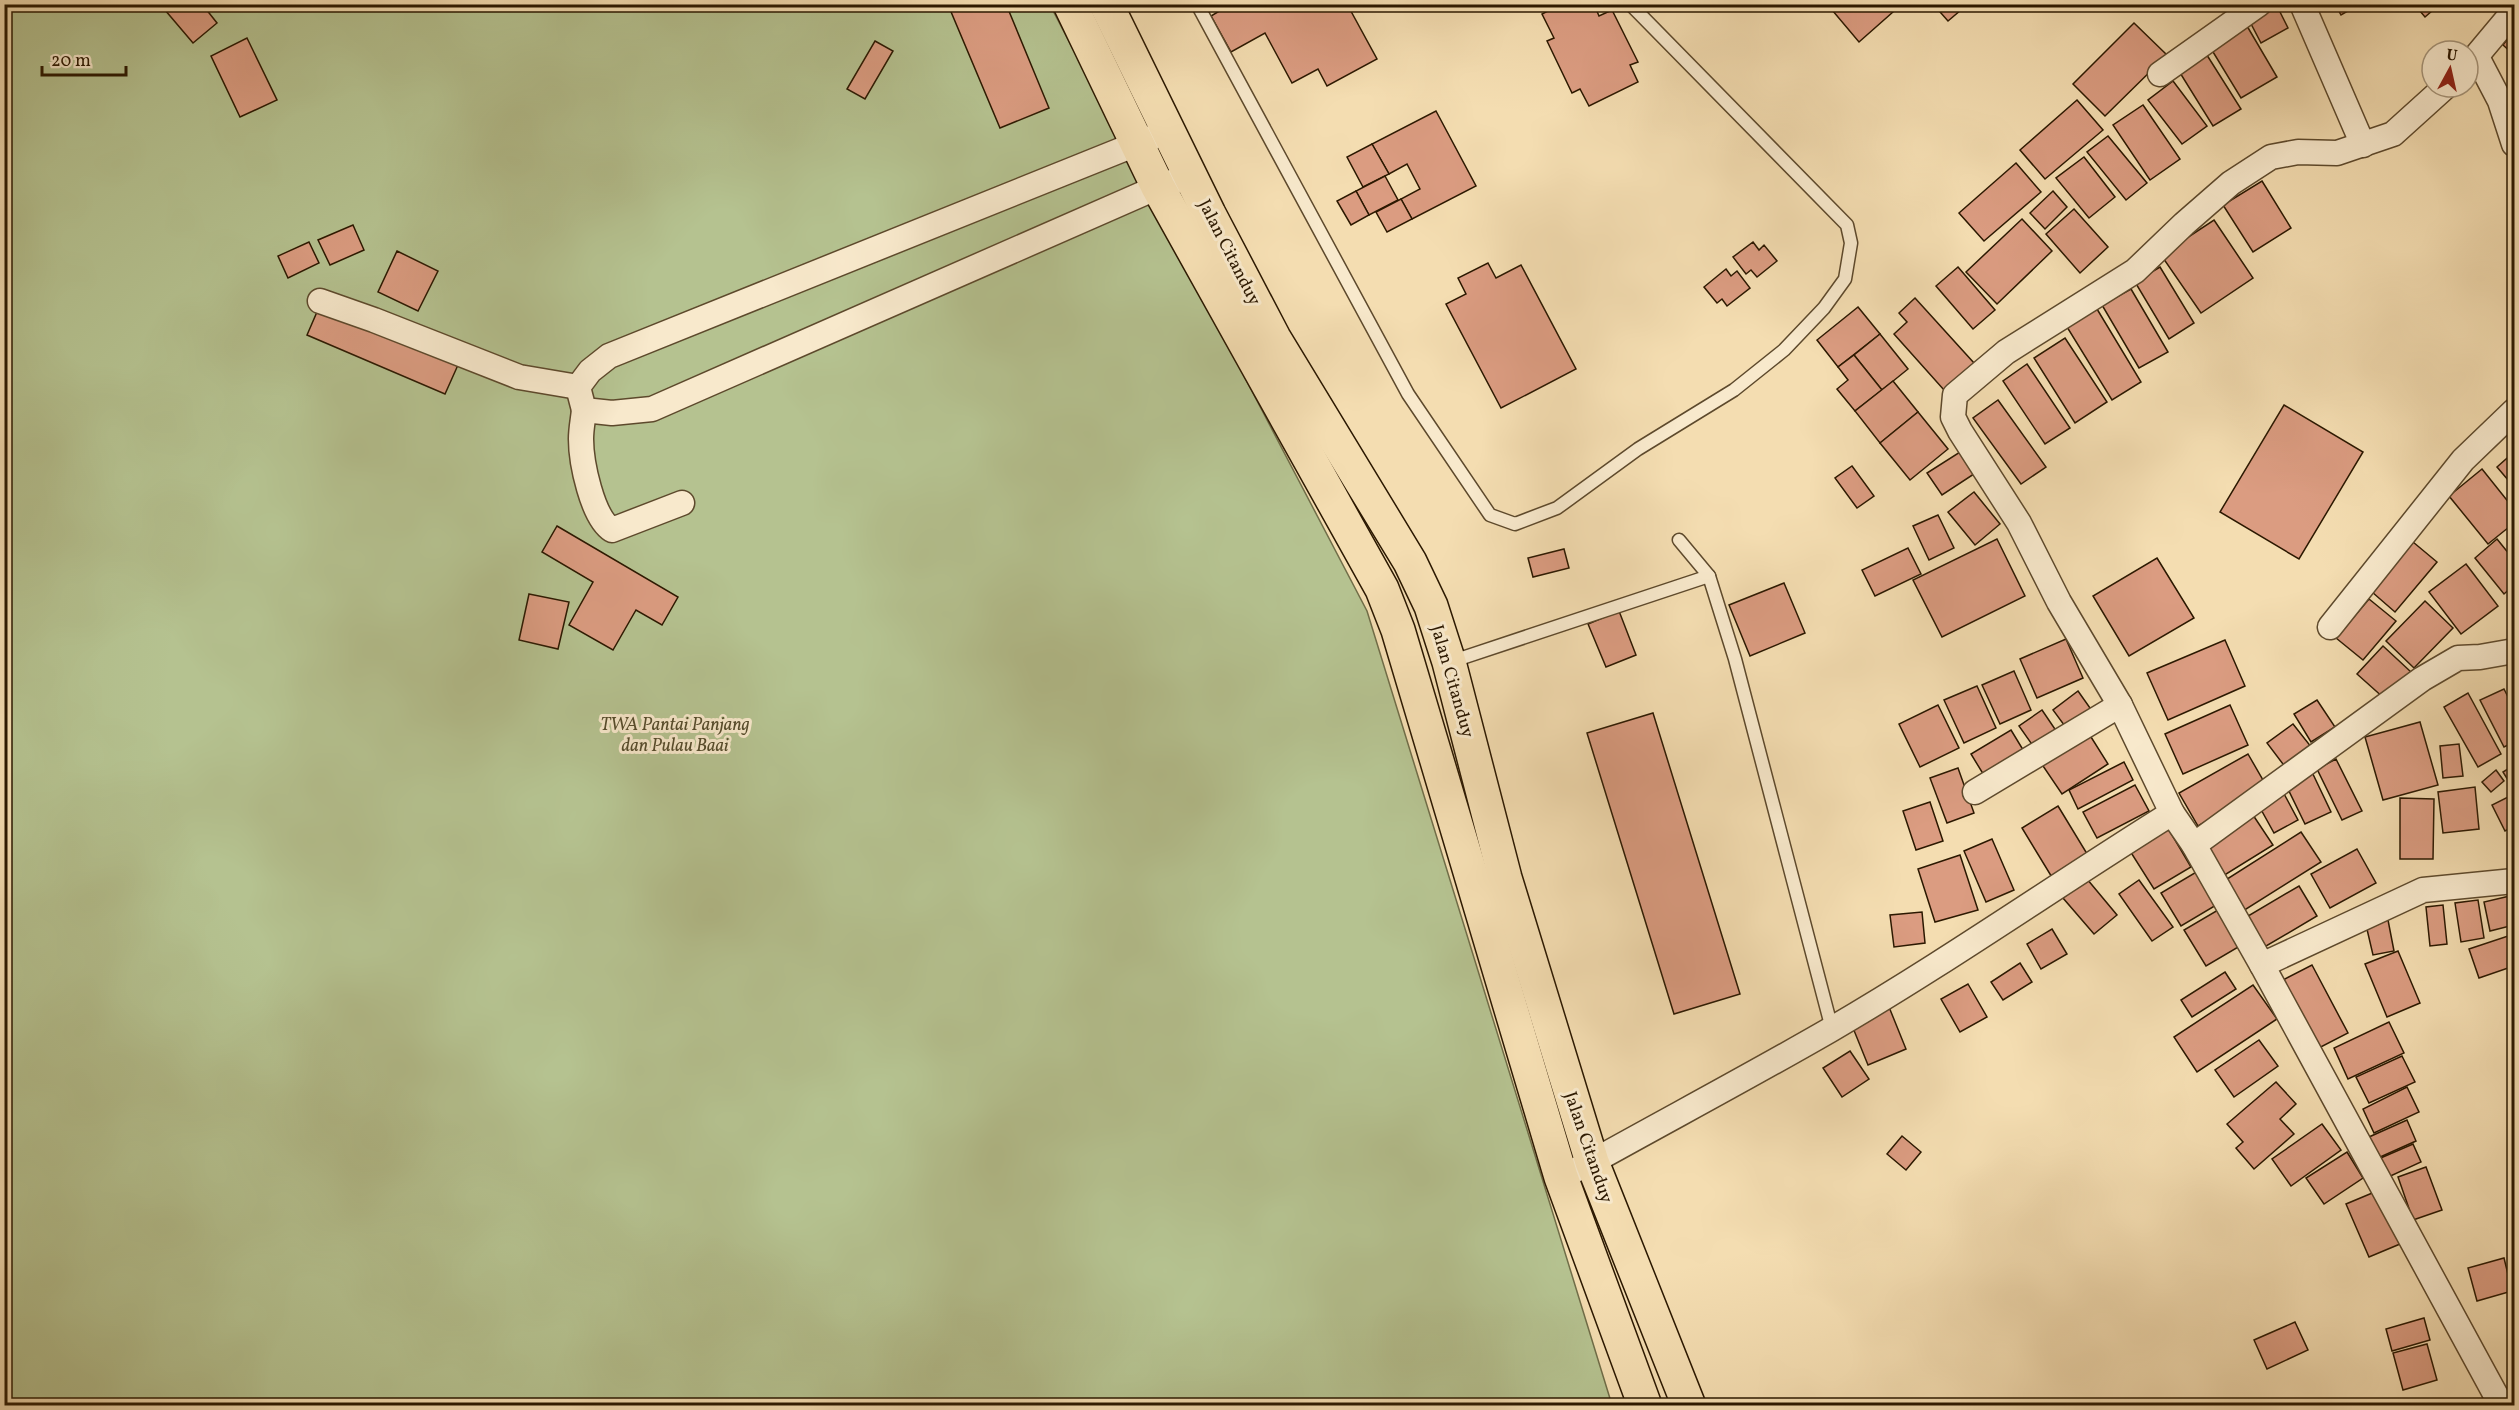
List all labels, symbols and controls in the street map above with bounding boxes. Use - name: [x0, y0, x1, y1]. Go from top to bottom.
- scale bar: [42, 39, 126, 77]
- north arrow: [2420, 39, 2480, 99]
- text: U: [2445, 44, 2459, 68]
- text: 20 m: [51, 49, 91, 74]
- street label: Jalan Citanduy: [1191, 195, 1266, 310]
- street label: Jalan Citanduy: [1424, 622, 1480, 741]
- park label: TWA Pantai Panjang dan Pulau Baai: [600, 713, 750, 759]
- street label: Jalan Citanduy: [1557, 1088, 1618, 1207]

